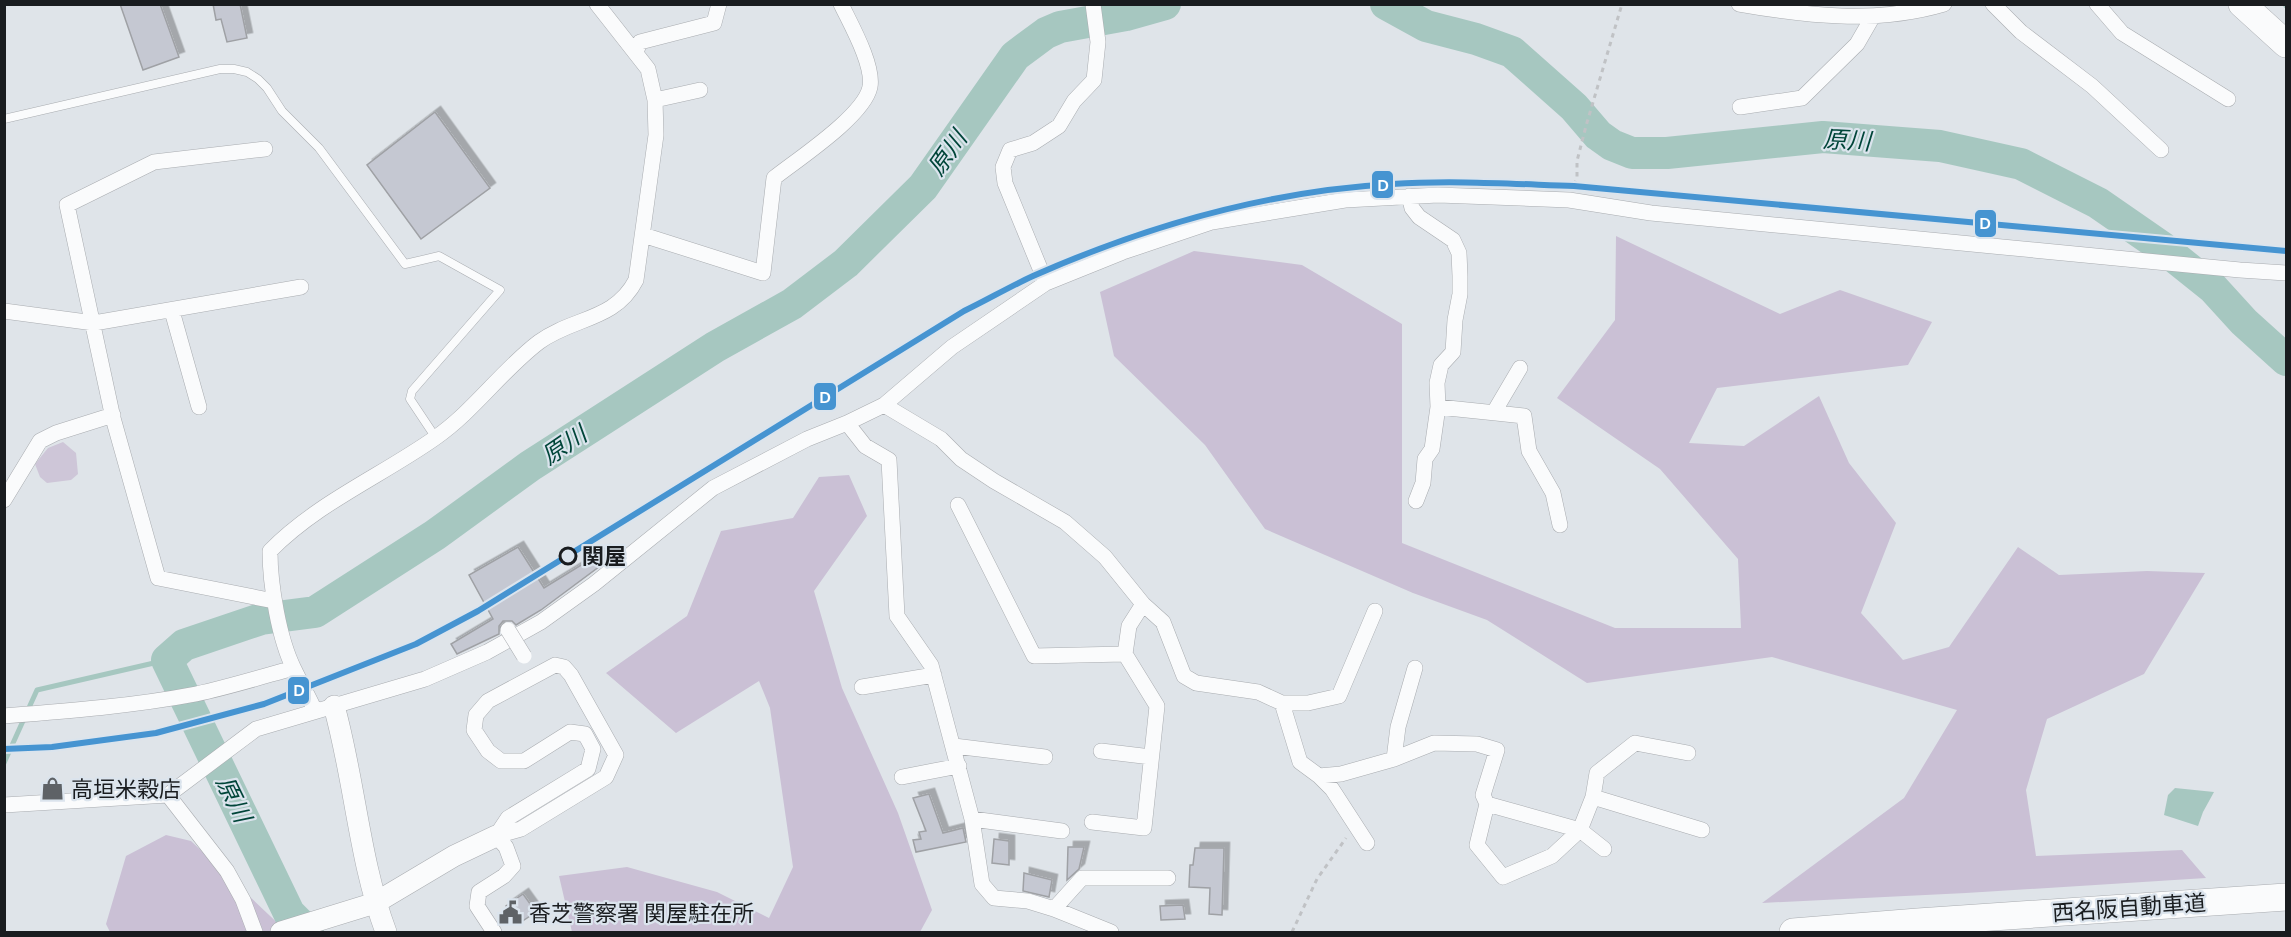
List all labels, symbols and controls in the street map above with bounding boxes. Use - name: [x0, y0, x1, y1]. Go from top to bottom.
- water label: 原川: [921, 123, 974, 181]
- water label: 原川: [1822, 124, 1875, 156]
- line badge: D: [1371, 170, 1394, 199]
- text: D: [1377, 176, 1389, 195]
- line badge: D: [1974, 209, 1997, 238]
- text: D: [1979, 214, 1991, 233]
- line badge: D: [813, 382, 837, 411]
- text: D: [819, 388, 831, 407]
- water label: 原川: [536, 418, 594, 470]
- place label: 関屋: [582, 543, 626, 570]
- marker: 関屋: [559, 547, 577, 565]
- line badge: D: [287, 676, 310, 705]
- text: D: [293, 681, 305, 700]
- water label: 原川: [210, 771, 259, 830]
- shop icon: 高垣米穀店: [40, 776, 66, 802]
- place label: 高垣米穀店: [71, 776, 181, 803]
- street label: 西名阪自動車道: [2051, 889, 2207, 927]
- public building icon: 香芝警察署 関屋駐在所: [498, 900, 524, 926]
- place label: 香芝警察署 関屋駐在所: [529, 900, 754, 927]

